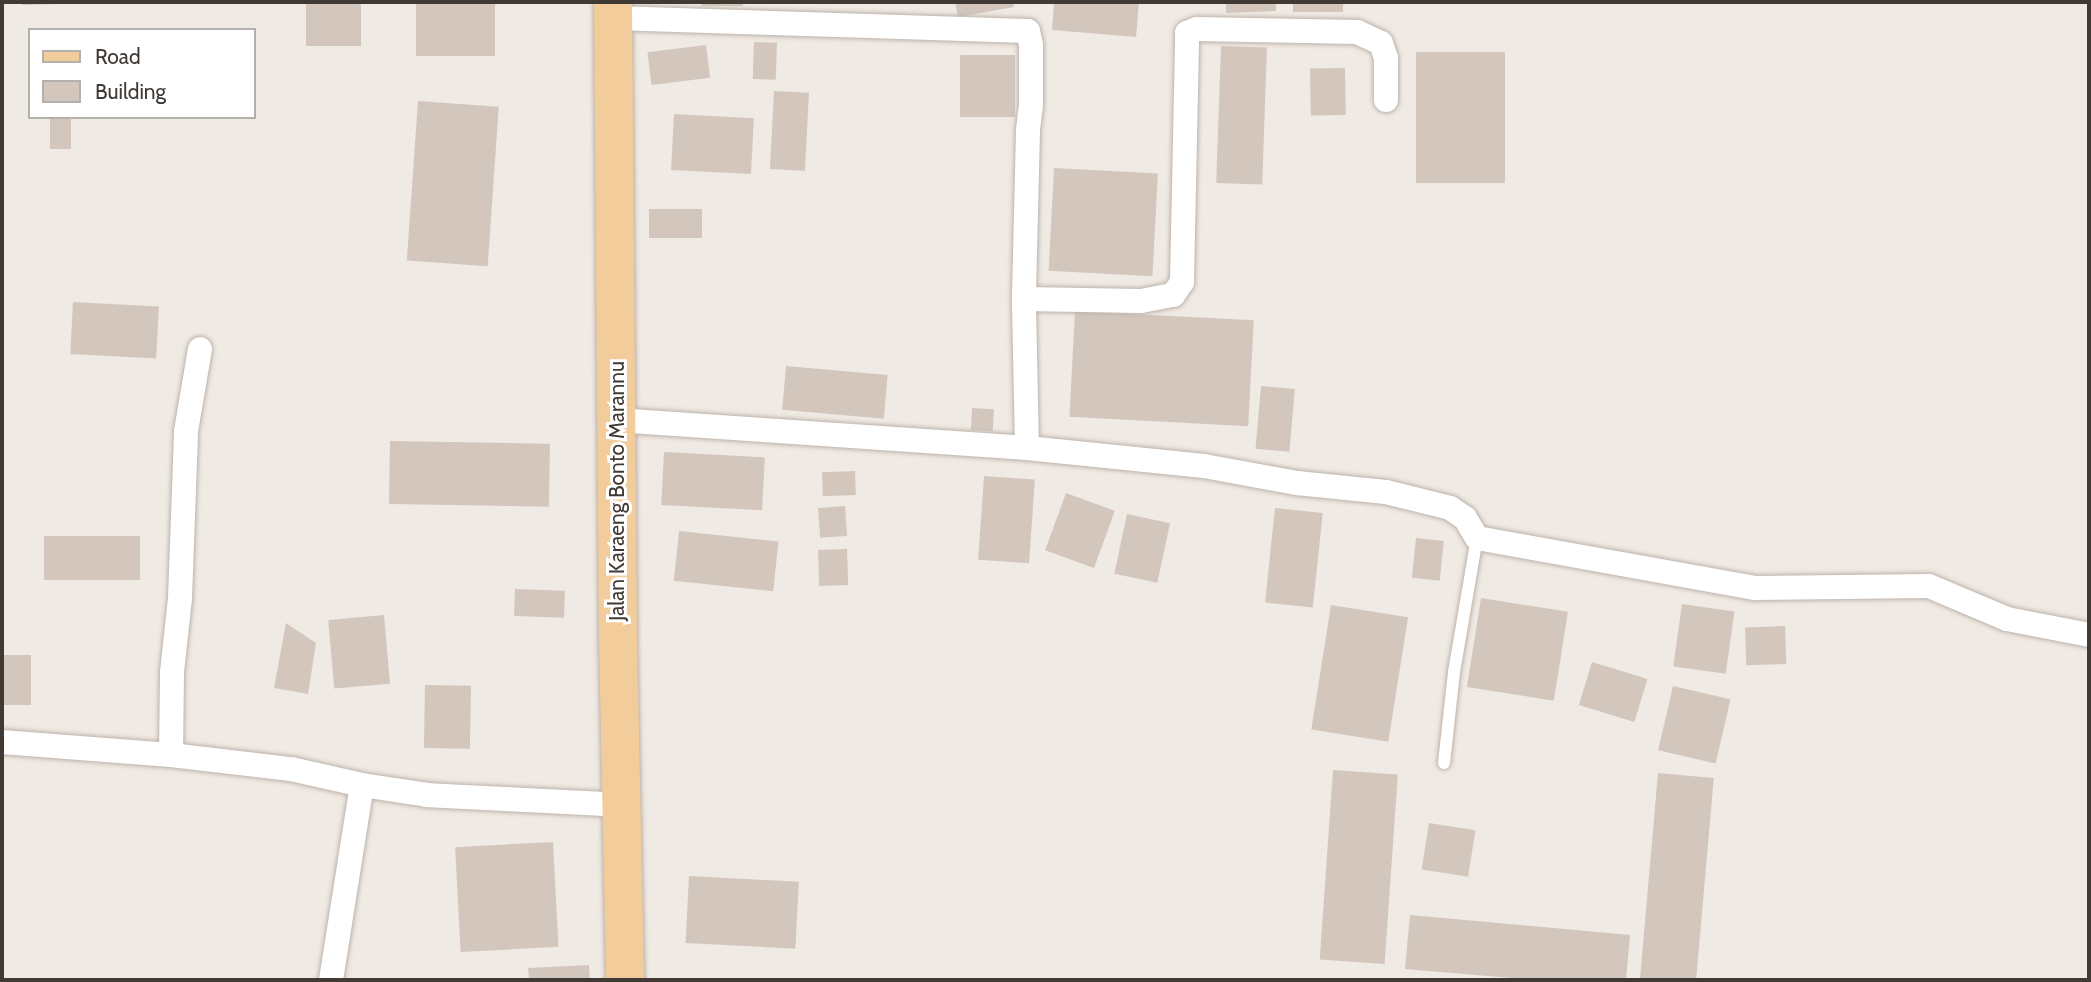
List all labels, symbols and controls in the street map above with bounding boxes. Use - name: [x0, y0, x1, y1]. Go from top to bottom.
- legend: [28, 28, 256, 119]
- text: Road: [95, 44, 141, 69]
- text: Building: [95, 79, 166, 104]
- street label: Jalan Karaeng Bonto Marannu: [604, 361, 630, 621]

